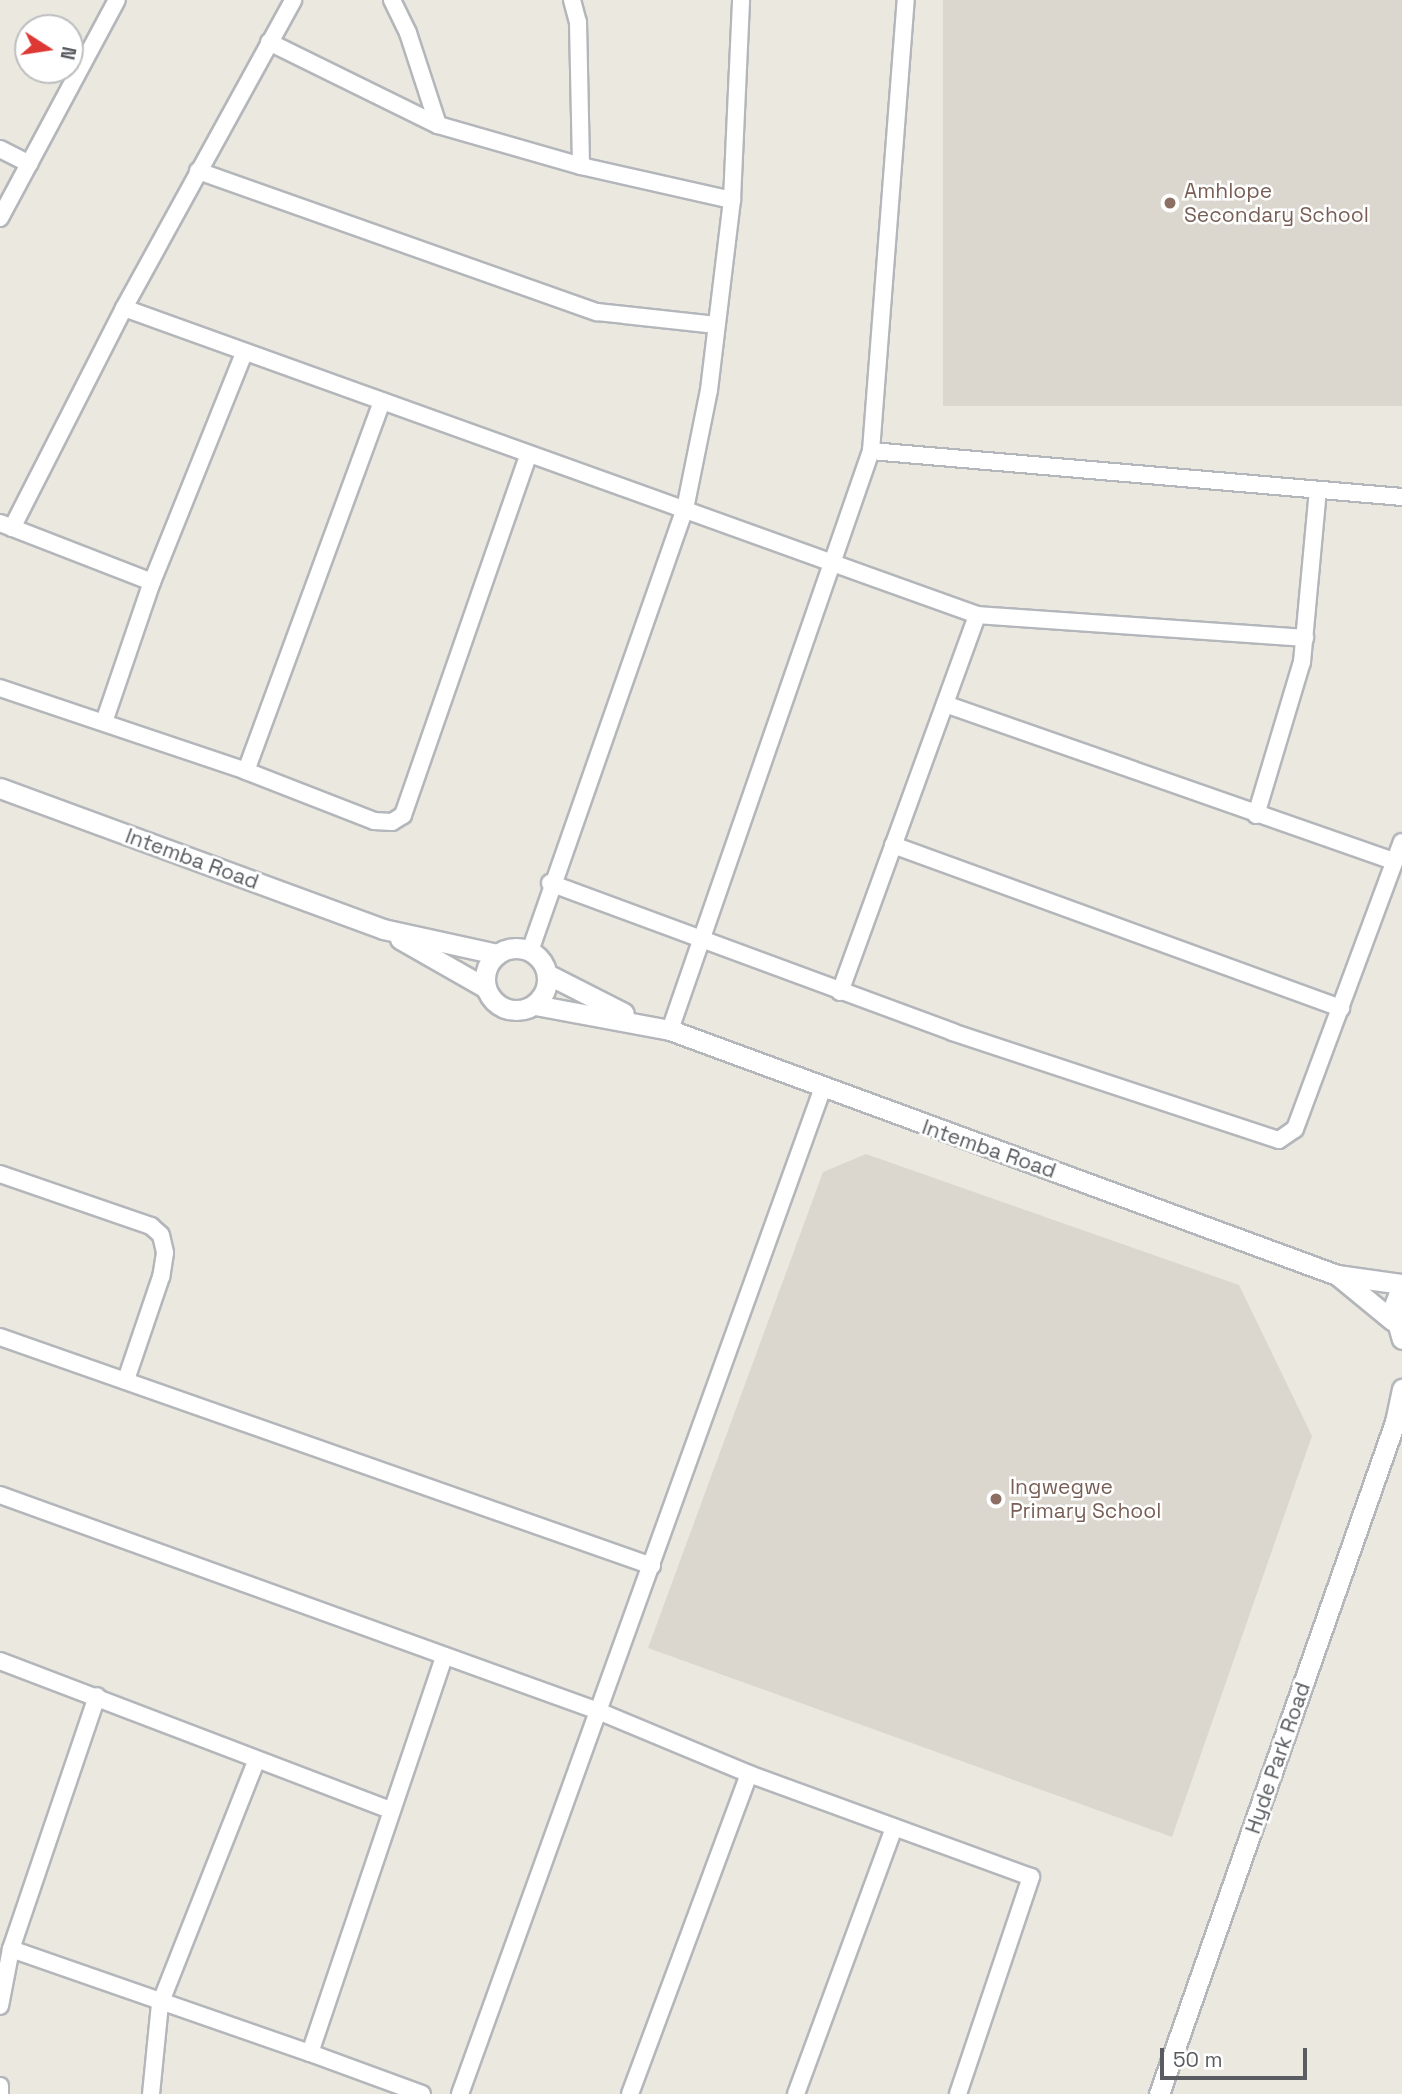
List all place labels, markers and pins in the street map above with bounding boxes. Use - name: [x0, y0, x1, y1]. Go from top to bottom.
- place label: Amhlope Secondary School: [1184, 178, 1369, 228]
- marker: Amhlope Secondary School: [1162, 195, 1178, 211]
- place label: Ingwegwe Primary School: [1010, 1474, 1161, 1524]
- marker: Ingwegwe Primary School: [988, 1491, 1004, 1507]

